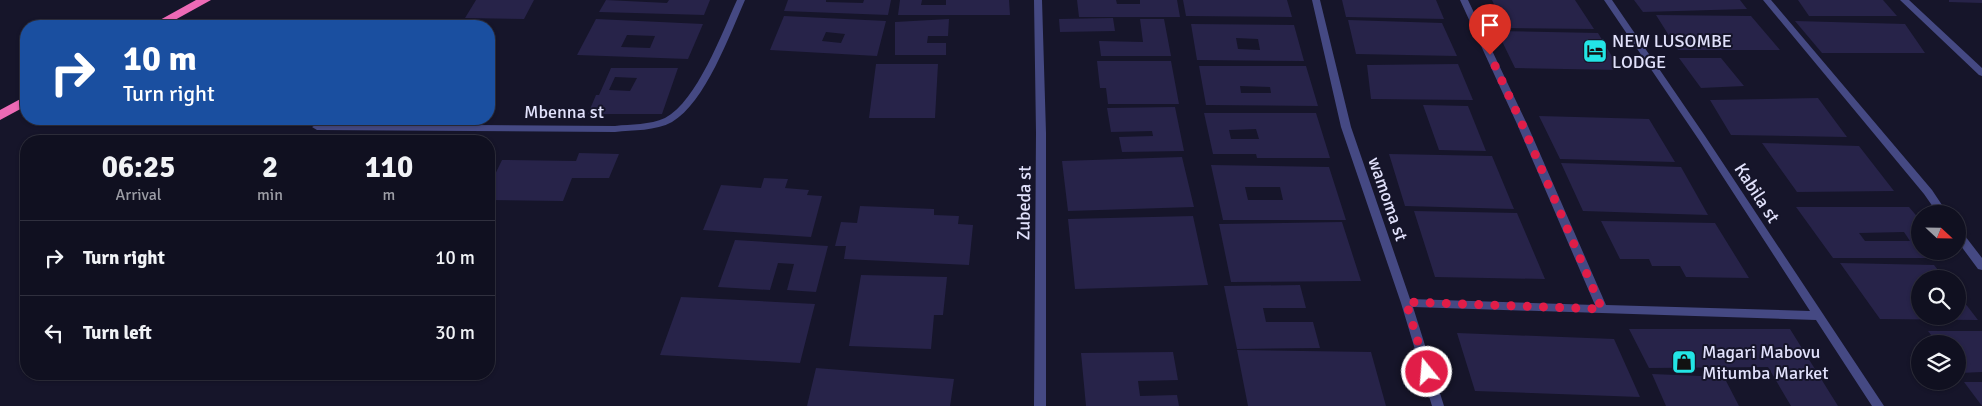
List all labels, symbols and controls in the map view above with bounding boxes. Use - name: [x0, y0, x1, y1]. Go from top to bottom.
- pin: [1469, 4, 1511, 55]
- icon: arrive: [1476, 11, 1504, 39]
- place label: NEW LUSOMBE LODGE: [1612, 30, 1732, 73]
- text: 10 m: [123, 37, 197, 80]
- hotel icon: NEW LUSOMBE LODGE: [1582, 38, 1608, 64]
- icon: right: [40, 40, 105, 105]
- text: Turn right: [123, 80, 215, 107]
- street label: Mbenna st: [524, 101, 604, 123]
- text: 06:25: [102, 149, 175, 186]
- text: 2: [262, 149, 278, 186]
- text: 110: [365, 149, 413, 186]
- street label: wamoma st: [1363, 154, 1413, 244]
- street label: Kabila st: [1730, 159, 1784, 227]
- street label: Zubeda st: [1012, 165, 1036, 241]
- text: Arrival: [115, 185, 162, 205]
- text: min: [257, 185, 283, 205]
- text: m: [383, 185, 395, 205]
- north arrow: [1911, 205, 1966, 260]
- map controls: [1911, 205, 1966, 390]
- icon: right: [40, 244, 68, 272]
- text: Turn right: [83, 246, 165, 270]
- text: 10 m: [435, 246, 475, 270]
- button: search: [1911, 270, 1966, 325]
- icon: left: [40, 319, 68, 347]
- text: Turn left: [83, 321, 152, 345]
- text: 30 m: [435, 321, 475, 345]
- button: layers: [1911, 335, 1966, 390]
- place label: Magari Mabovu Mitumba Market: [1702, 341, 1829, 384]
- position arrow: [1400, 345, 1452, 397]
- shop icon: Magari Mabovu Mitumba Market: [1671, 349, 1697, 375]

